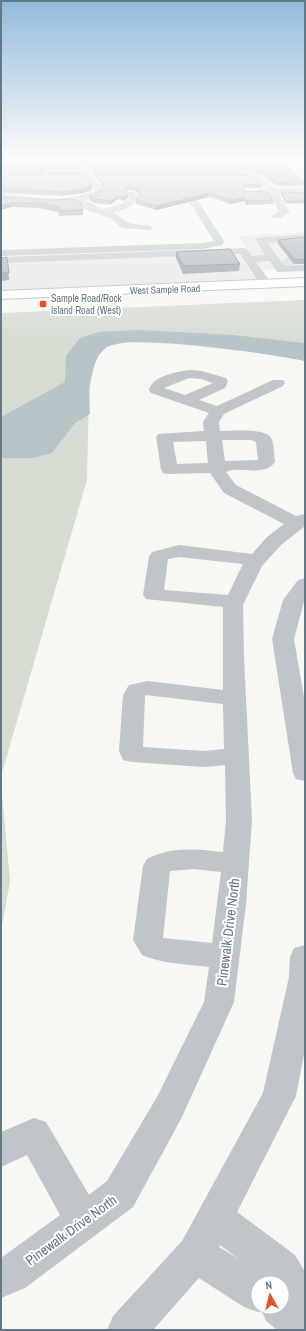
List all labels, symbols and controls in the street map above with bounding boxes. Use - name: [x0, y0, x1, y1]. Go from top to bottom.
- street label: West Sample Road: [130, 282, 200, 297]
- place label: Sample Road/Rock Island Road (West): [51, 292, 123, 317]
- marker: Sample Road/Rock Island Road (West): [38, 299, 48, 309]
- street label: Pinewalk Drive North: [212, 877, 244, 987]
- street label: Pinewalk Drive North: [22, 1191, 120, 1269]
- north arrow: [250, 1275, 290, 1315]
- text: N: [264, 1278, 273, 1292]

